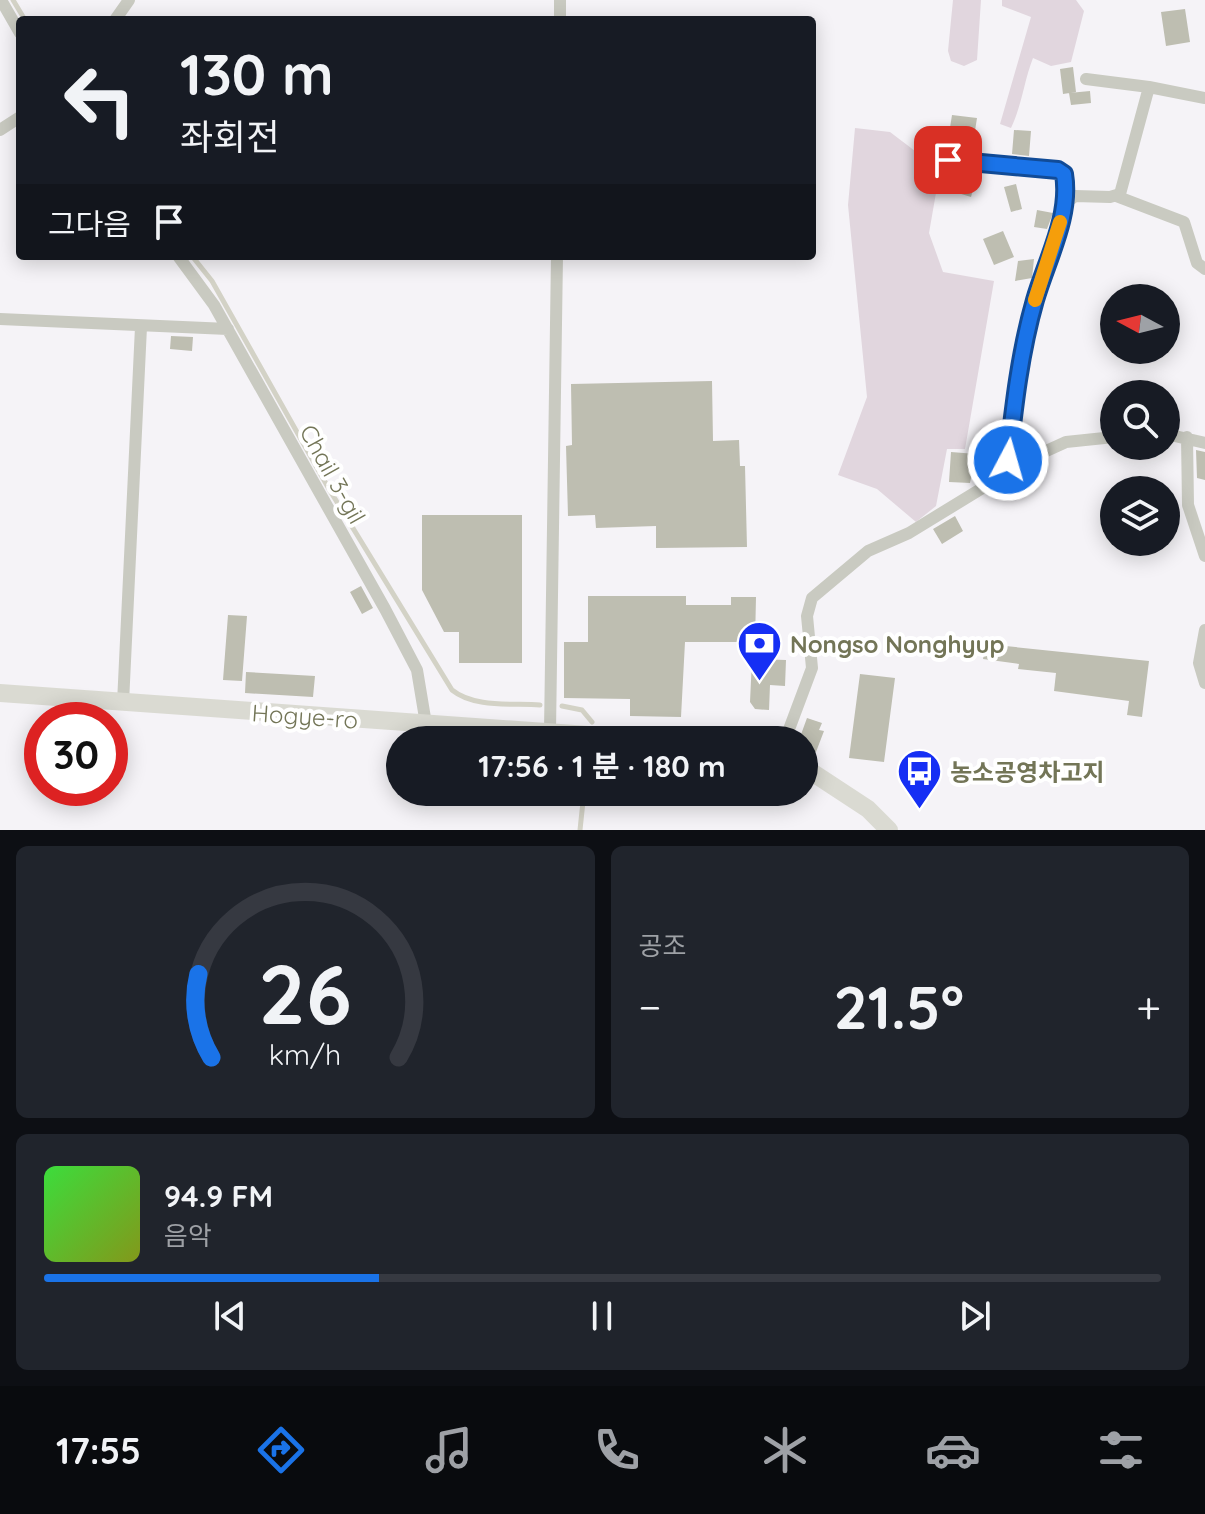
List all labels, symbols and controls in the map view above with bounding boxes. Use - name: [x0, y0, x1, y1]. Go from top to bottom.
- text: 130 m: [180, 39, 334, 109]
- icon: left: [48, 48, 152, 152]
- text: 좌회전: [180, 114, 279, 159]
- pin: [914, 126, 982, 194]
- icon: arrive: [926, 138, 970, 182]
- icon: arrive: [147, 200, 191, 244]
- text: 그다음: [48, 205, 131, 243]
- north arrow: [1100, 284, 1180, 364]
- map controls: [1100, 284, 1180, 556]
- button: search: [1100, 380, 1180, 460]
- position arrow: [966, 418, 1050, 502]
- street label: Chail 3-gil: [294, 419, 372, 529]
- button: layers: [1100, 476, 1180, 556]
- bank icon: Nongso Nonghyup: [735, 620, 783, 683]
- place label: Nongso Nonghyup: [790, 629, 1005, 659]
- street label: Hogye-ro: [251, 697, 359, 735]
- speed limit sign: 30: [24, 702, 128, 806]
- text: 17:56 · 1 분 · 180 m: [478, 747, 726, 785]
- bus stop icon: 농소공영차고지: [895, 748, 943, 811]
- place label: 농소공영차고지: [950, 757, 1105, 787]
- text: 공조: [639, 929, 686, 962]
- text: 26: [259, 941, 352, 1045]
- text: 21.5°: [834, 969, 964, 1044]
- text: −: [639, 979, 661, 1034]
- text: +: [1136, 979, 1161, 1034]
- text: km/h: [269, 1036, 342, 1072]
- text: 94.9 FM: [164, 1177, 273, 1215]
- text: 음악: [164, 1219, 212, 1252]
- icon: previous: [208, 1294, 252, 1338]
- icon: pause: [580, 1294, 624, 1338]
- icon: next: [953, 1294, 997, 1338]
- icon: directions: [253, 1422, 309, 1478]
- icon: music: [421, 1422, 477, 1478]
- icon: phone: [589, 1422, 645, 1478]
- icon: climate: [757, 1422, 813, 1478]
- icon: car: [925, 1422, 981, 1478]
- icon: filters: [1093, 1422, 1149, 1478]
- text: 17:55: [56, 1428, 141, 1473]

